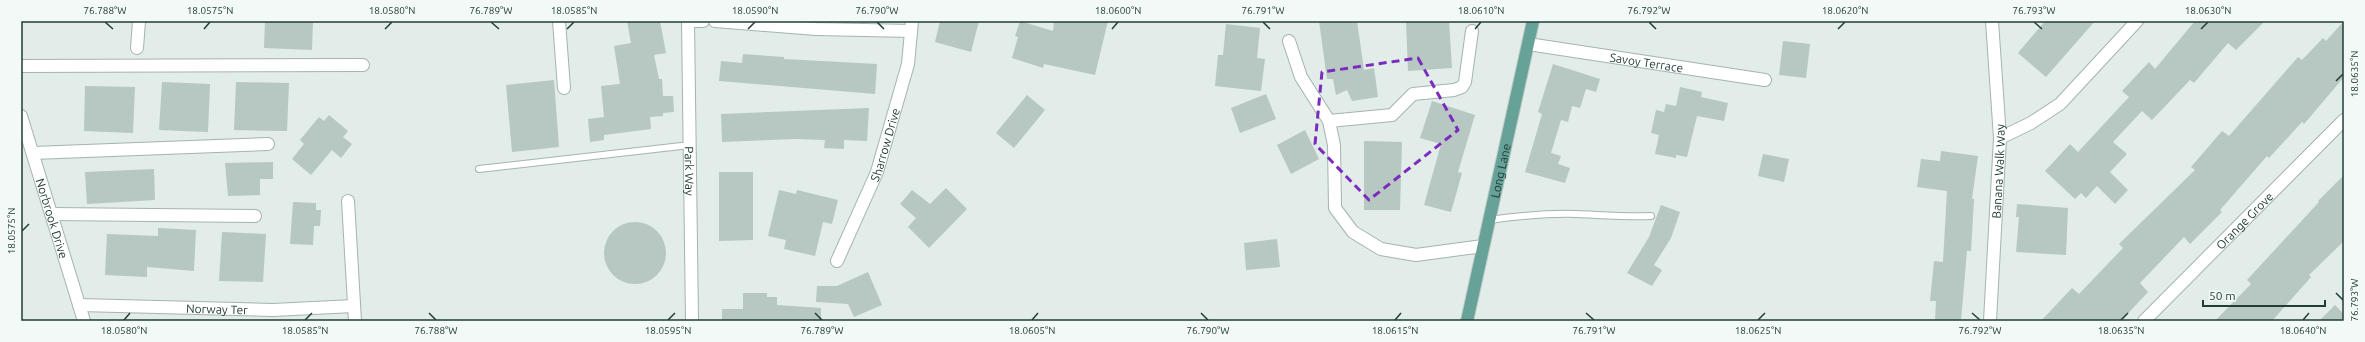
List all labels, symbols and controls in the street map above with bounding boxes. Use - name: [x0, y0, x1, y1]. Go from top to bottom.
- text: 76.788°W: [83, 5, 127, 16]
- text: 18.0575°N: [187, 5, 233, 16]
- text: 18.0580°N: [369, 5, 415, 16]
- text: 76.789°W: [469, 5, 513, 16]
- text: 18.0585°N: [551, 5, 597, 16]
- text: 18.0590°N: [732, 5, 778, 16]
- text: 76.790°W: [855, 5, 899, 16]
- text: 18.0600°N: [1095, 5, 1141, 16]
- text: 76.791°W: [1241, 5, 1285, 16]
- text: 18.0610°N: [1458, 5, 1504, 16]
- text: 76.792°W: [1627, 5, 1671, 16]
- text: 18.0620°N: [1822, 5, 1868, 16]
- text: 76.793°W: [2012, 5, 2056, 16]
- text: 18.0630°N: [2185, 5, 2231, 16]
- street label: Savoy Terrace: [1609, 50, 1684, 74]
- text: 18.0635°N: [2349, 51, 2360, 97]
- street label: Sharrow Drive: [867, 106, 902, 183]
- street label: Banana Walk Way: [1989, 123, 2007, 219]
- street label: Long Lane: [1488, 142, 1512, 199]
- street label: Park Way: [683, 146, 697, 196]
- street label: Norbrook Drive: [34, 177, 71, 260]
- street label: Orange Grove: [2213, 189, 2275, 252]
- text: 18.0575°N: [6, 208, 17, 254]
- text: 76.793°W: [2349, 278, 2360, 322]
- scale bar: [2203, 282, 2325, 308]
- text: 50 m: [2209, 289, 2236, 302]
- street label: Norway Ter: [186, 301, 248, 316]
- text: 18.0580°N: [101, 325, 147, 336]
- text: 18.0585°N: [282, 325, 328, 336]
- text: 76.788°W: [414, 325, 458, 336]
- text: 18.0595°N: [645, 325, 691, 336]
- text: 76.789°W: [800, 325, 844, 336]
- text: 18.0605°N: [1009, 325, 1055, 336]
- text: 76.790°W: [1186, 325, 1230, 336]
- text: 18.0615°N: [1372, 325, 1418, 336]
- text: 76.791°W: [1572, 325, 1616, 336]
- text: 18.0625°N: [1735, 325, 1781, 336]
- text: 76.792°W: [1958, 325, 2002, 336]
- text: 18.0635°N: [2098, 325, 2144, 336]
- text: 18.0640°N: [2280, 325, 2326, 336]

